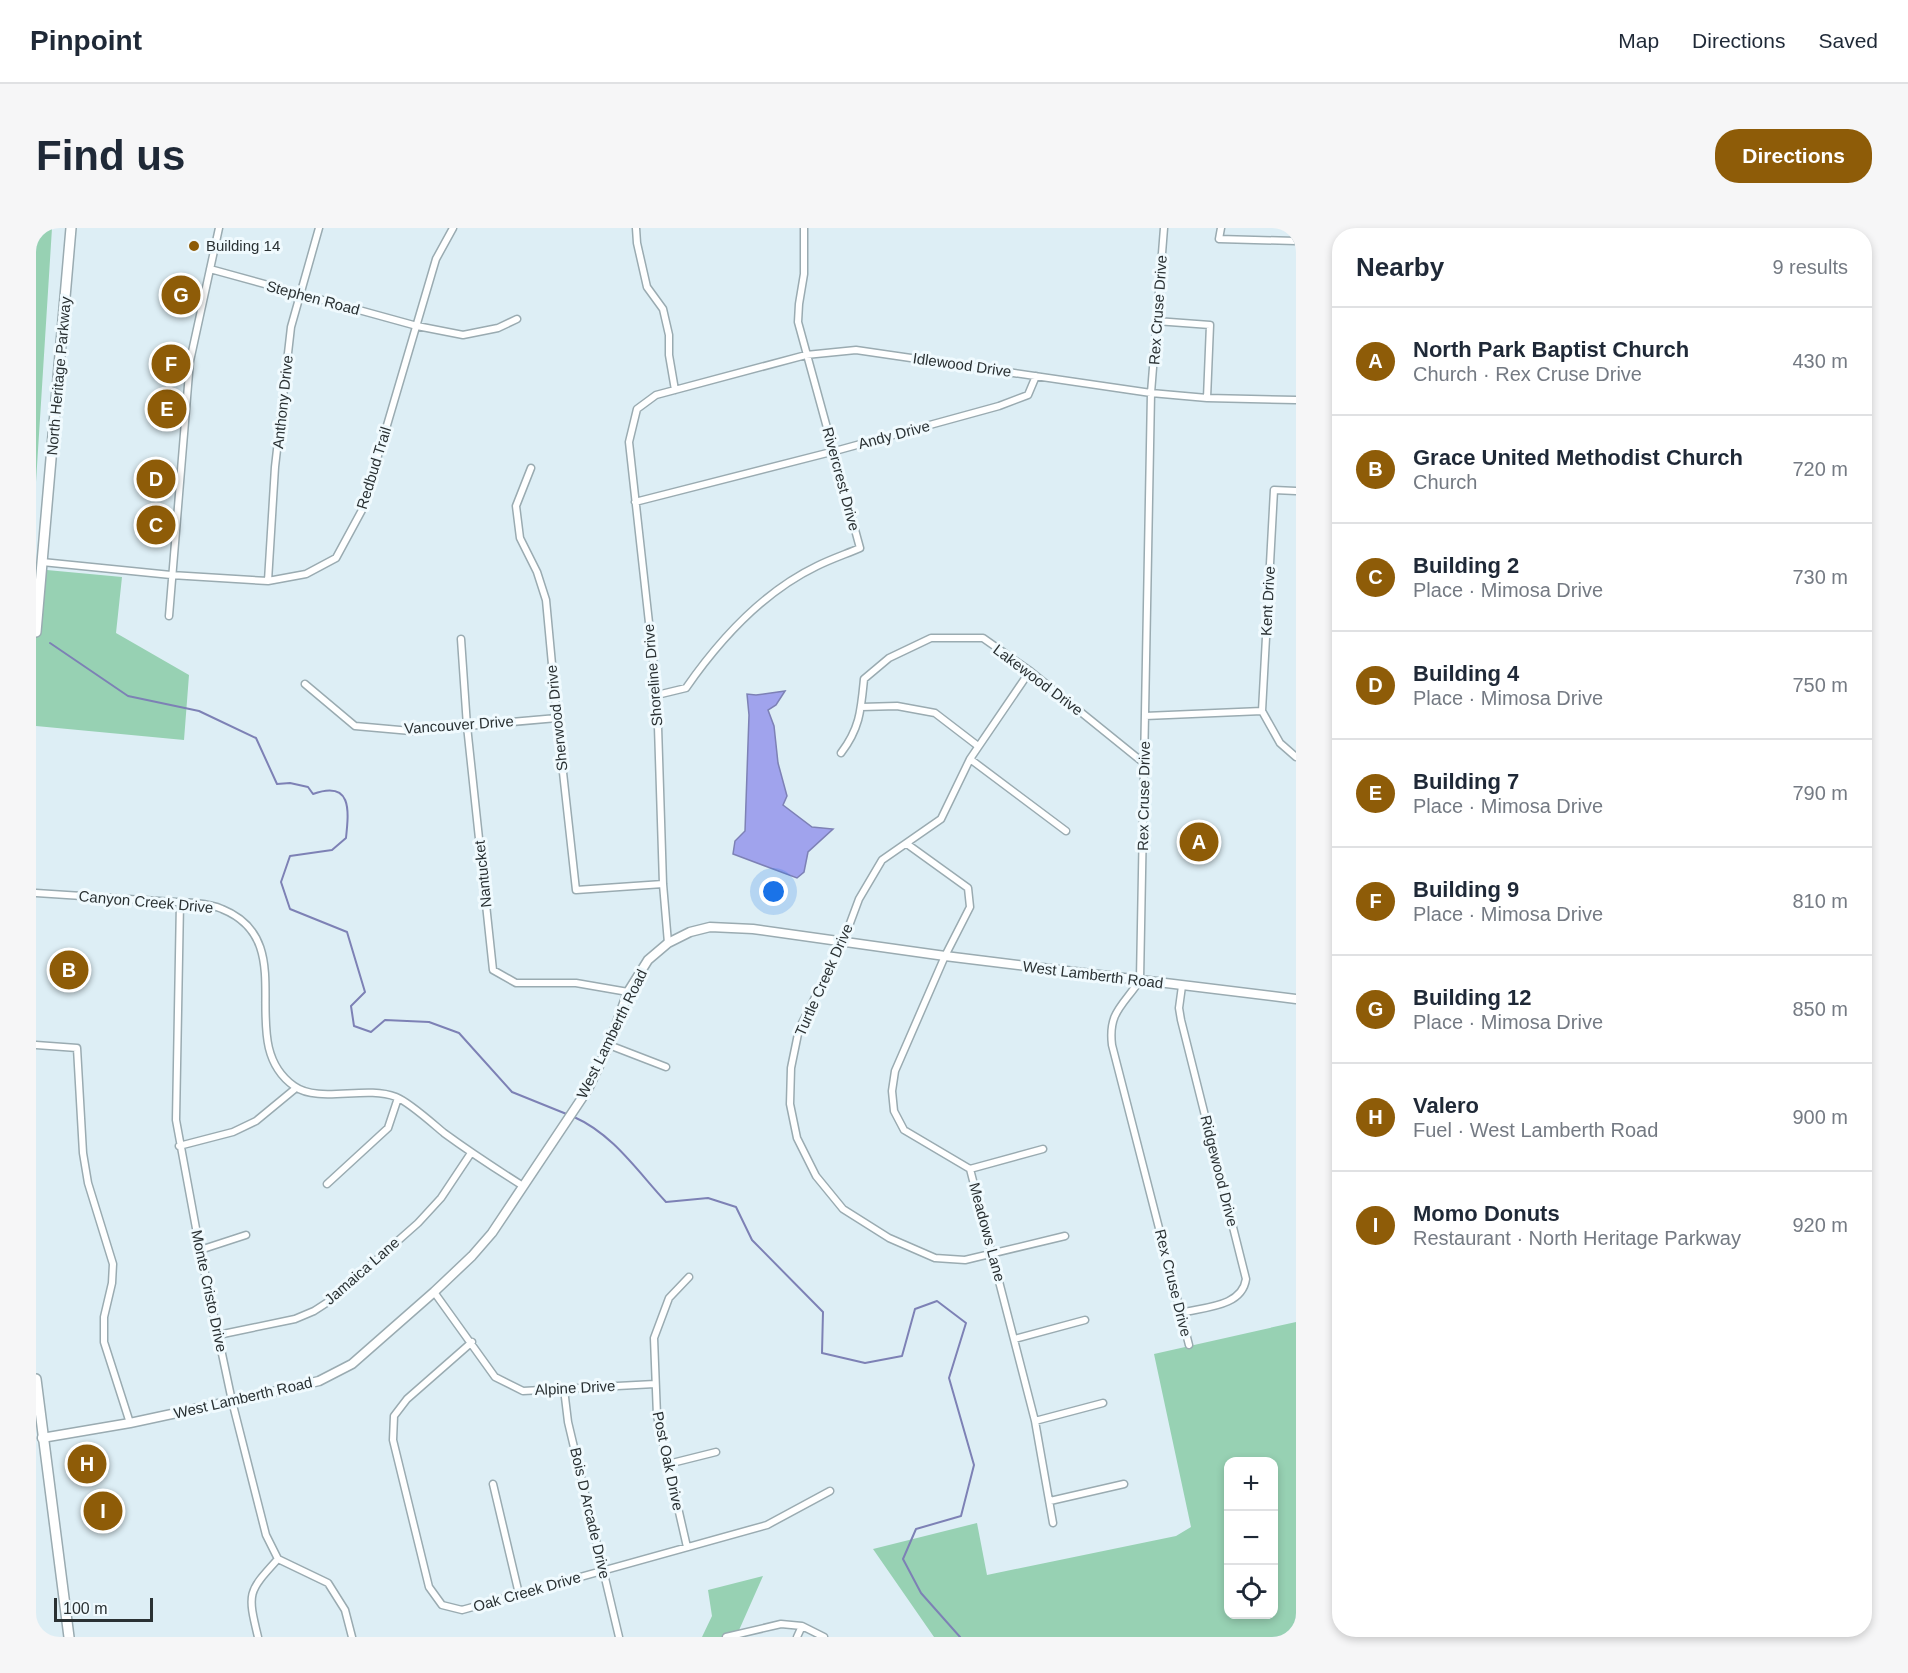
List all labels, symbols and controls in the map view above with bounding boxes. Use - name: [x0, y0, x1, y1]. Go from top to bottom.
- text: Pinpoint: [30, 25, 142, 56]
- text: Map: [1618, 29, 1659, 52]
- text: Directions: [1692, 29, 1785, 52]
- text: Saved: [1818, 29, 1878, 52]
- button: Directions: [1715, 129, 1872, 183]
- text: Find us: [36, 132, 185, 179]
- place label: Building 14: [206, 237, 280, 254]
- marker: Building 14: [187, 239, 201, 253]
- text: Nearby: [1356, 252, 1444, 282]
- street label: Rex Cruse Drive: [1145, 254, 1170, 365]
- text: 9 results: [1772, 256, 1848, 278]
- pin: G: [162, 272, 200, 318]
- street label: Stephen Road: [265, 277, 362, 318]
- street label: North Heritage Parkway: [43, 295, 74, 456]
- text: North Park Baptist Church: [1413, 337, 1689, 362]
- pin: F: [152, 342, 190, 386]
- street label: Idlewood Drive: [912, 349, 1012, 380]
- text: A: [1368, 350, 1383, 372]
- text: 430 m: [1792, 350, 1848, 372]
- street label: Anthony Drive: [269, 354, 296, 450]
- text: Church · Rex Cruse Drive: [1413, 363, 1642, 385]
- pin: E: [148, 386, 186, 432]
- street label: Andy Drive: [856, 417, 932, 452]
- street label: Redbud Trail: [353, 425, 394, 511]
- street label: Rivercrest Drive: [819, 425, 863, 533]
- text: Grace United Methodist Church: [1413, 445, 1743, 470]
- pin: D: [136, 456, 176, 502]
- text: B: [1368, 458, 1383, 480]
- text: 720 m: [1792, 458, 1848, 480]
- text: Church: [1413, 471, 1477, 493]
- pin: C: [136, 502, 176, 548]
- text: Building 2: [1413, 553, 1519, 578]
- street label: Kent Drive: [1257, 566, 1278, 636]
- text: C: [1368, 566, 1383, 588]
- text: 730 m: [1792, 566, 1848, 588]
- text: Place · Mimosa Drive: [1413, 579, 1603, 601]
- street label: Shoreline Drive: [640, 623, 665, 727]
- street label: Lakewood Drive: [990, 640, 1086, 719]
- text: Building 4: [1413, 661, 1519, 686]
- street label: Sherwood Drive: [542, 664, 571, 772]
- text: D: [1368, 674, 1383, 696]
- text: 750 m: [1792, 674, 1848, 696]
- text: Place · Mimosa Drive: [1413, 687, 1603, 709]
- street label: Vancouver Drive: [404, 712, 514, 737]
- street label: Rex Cruse Drive: [1134, 741, 1153, 851]
- text: Building 7: [1413, 769, 1519, 794]
- text: E: [1369, 782, 1382, 804]
- text: 790 m: [1792, 782, 1848, 804]
- text: Place · Mimosa Drive: [1413, 795, 1603, 817]
- pin: A: [1180, 820, 1218, 864]
- street label: Nantucket: [470, 839, 494, 909]
- your location: [759, 877, 788, 906]
- text: Building 9: [1413, 877, 1519, 902]
- street label: Canyon Creek Drive: [78, 887, 214, 916]
- text: F: [1369, 890, 1382, 912]
- text: 810 m: [1792, 890, 1848, 912]
- text: Place · Mimosa Drive: [1413, 903, 1603, 925]
- street label: Turtle Creek Drive: [791, 921, 856, 1039]
- pin: B: [50, 948, 88, 992]
- street label: West Lamberth Road: [1022, 957, 1164, 992]
- street label: West Lamberth Road: [573, 966, 650, 1101]
- text: Building 12: [1413, 985, 1532, 1010]
- text: G: [1368, 998, 1383, 1020]
- text: 850 m: [1792, 998, 1848, 1020]
- text: Place · Mimosa Drive: [1413, 1011, 1603, 1033]
- text: Valero: [1413, 1093, 1479, 1118]
- text: H: [1368, 1106, 1383, 1128]
- text: 900 m: [1792, 1106, 1848, 1128]
- street label: Ridgewood Drive: [1197, 1113, 1242, 1228]
- text: Fuel · West Lamberth Road: [1413, 1119, 1658, 1141]
- street label: Meadows Lane: [966, 1181, 1009, 1283]
- text: Momo Donuts: [1413, 1201, 1560, 1226]
- text: I: [1373, 1214, 1378, 1236]
- text: 920 m: [1792, 1214, 1848, 1236]
- street label: Rex Cruse Drive: [1152, 1227, 1195, 1338]
- text: Restaurant · North Heritage Parkway: [1413, 1227, 1741, 1249]
- street label: Monte Cristo Drive: [188, 1228, 231, 1353]
- street label: Jamaica Lane: [321, 1234, 402, 1308]
- street label: West Lamberth Road: [172, 1373, 314, 1422]
- street label: Alpine Drive: [534, 1377, 616, 1398]
- street label: Post Oak Drive: [650, 1410, 687, 1512]
- pin: H: [68, 1442, 106, 1486]
- street label: Bois D Arcade Drive: [567, 1446, 614, 1580]
- map controls: [1224, 1457, 1278, 1619]
- button: +: [1224, 1457, 1278, 1511]
- pin: I: [84, 1488, 122, 1534]
- button: −: [1224, 1511, 1278, 1565]
- button: locate: [1224, 1565, 1278, 1619]
- street label: Oak Creek Drive: [471, 1568, 582, 1615]
- scale bar: [54, 1595, 153, 1622]
- text: 100 m: [63, 1600, 107, 1617]

